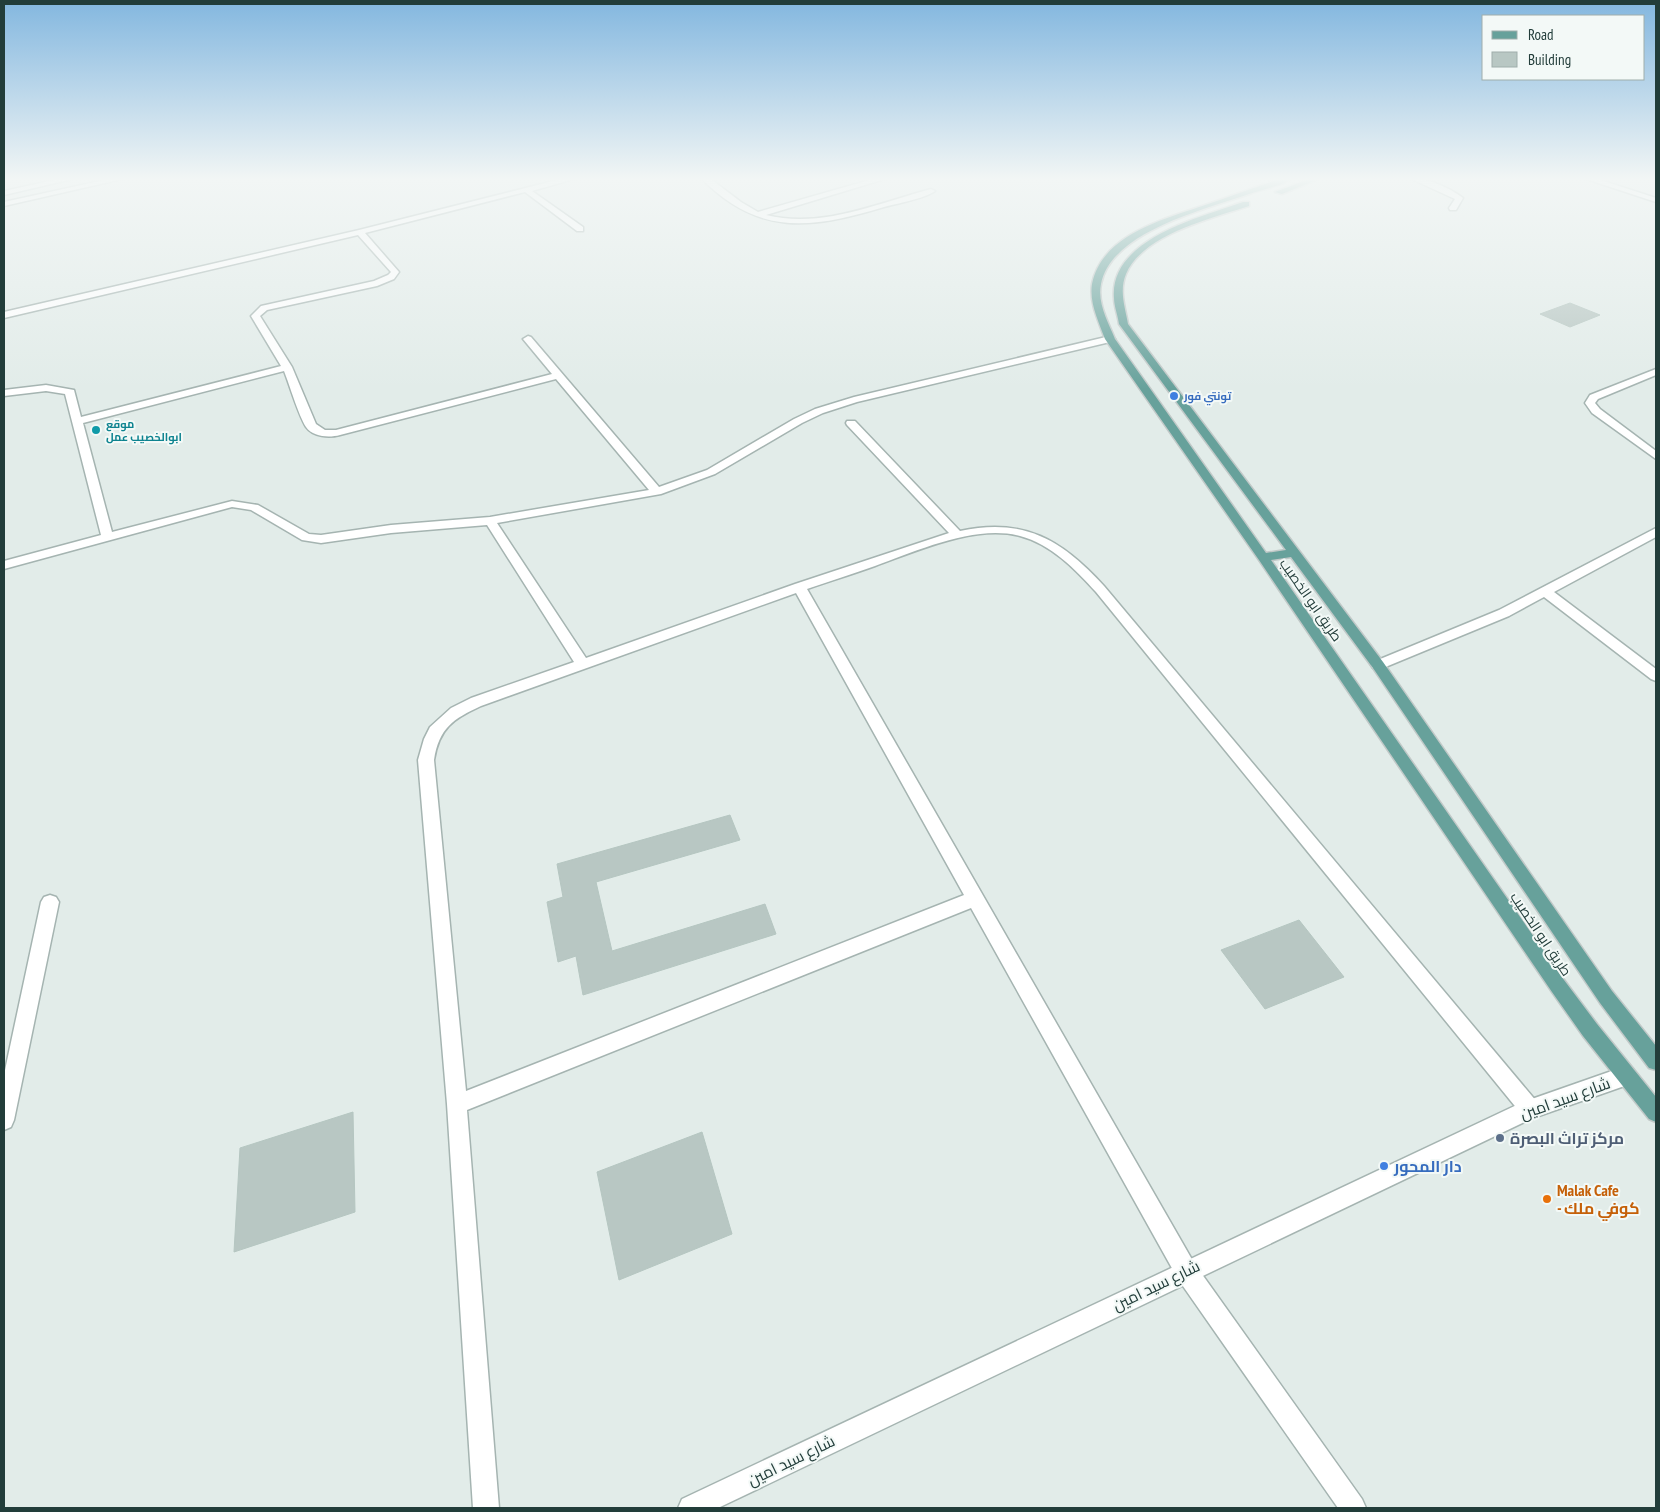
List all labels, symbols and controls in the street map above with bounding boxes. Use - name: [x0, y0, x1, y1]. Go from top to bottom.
- legend: [1482, 15, 1645, 80]
- text: Road: [1528, 25, 1554, 44]
- text: Building: [1528, 50, 1571, 69]
- place label: تونتي فور: [1183, 389, 1232, 406]
- marker: تونتي فور: [1168, 390, 1180, 402]
- place label: موقع ابوالخصيب عمل: [106, 417, 182, 445]
- marker: موقع ابوالخصيب عمل: [90, 424, 102, 436]
- street label: طريق ابو الخصيب: [1276, 555, 1346, 645]
- street label: طريق ابو الخصيب: [1506, 889, 1576, 979]
- street label: شارع سيد امين: [1517, 1072, 1614, 1125]
- place label: مركز تراث البصرة: [1510, 1128, 1624, 1148]
- marker: مركز تراث البصرة: [1494, 1132, 1506, 1144]
- place label: دار المحور: [1393, 1156, 1462, 1176]
- marker: دار المحور: [1378, 1160, 1390, 1172]
- place label: Malak Cafe - كوفي ملك: [1557, 1180, 1640, 1221]
- marker: Malak Cafe - كوفي ملك: [1541, 1193, 1553, 1205]
- street label: شارع سيد امين: [1109, 1255, 1204, 1317]
- street label: شارع سيد امين: [744, 1430, 839, 1492]

